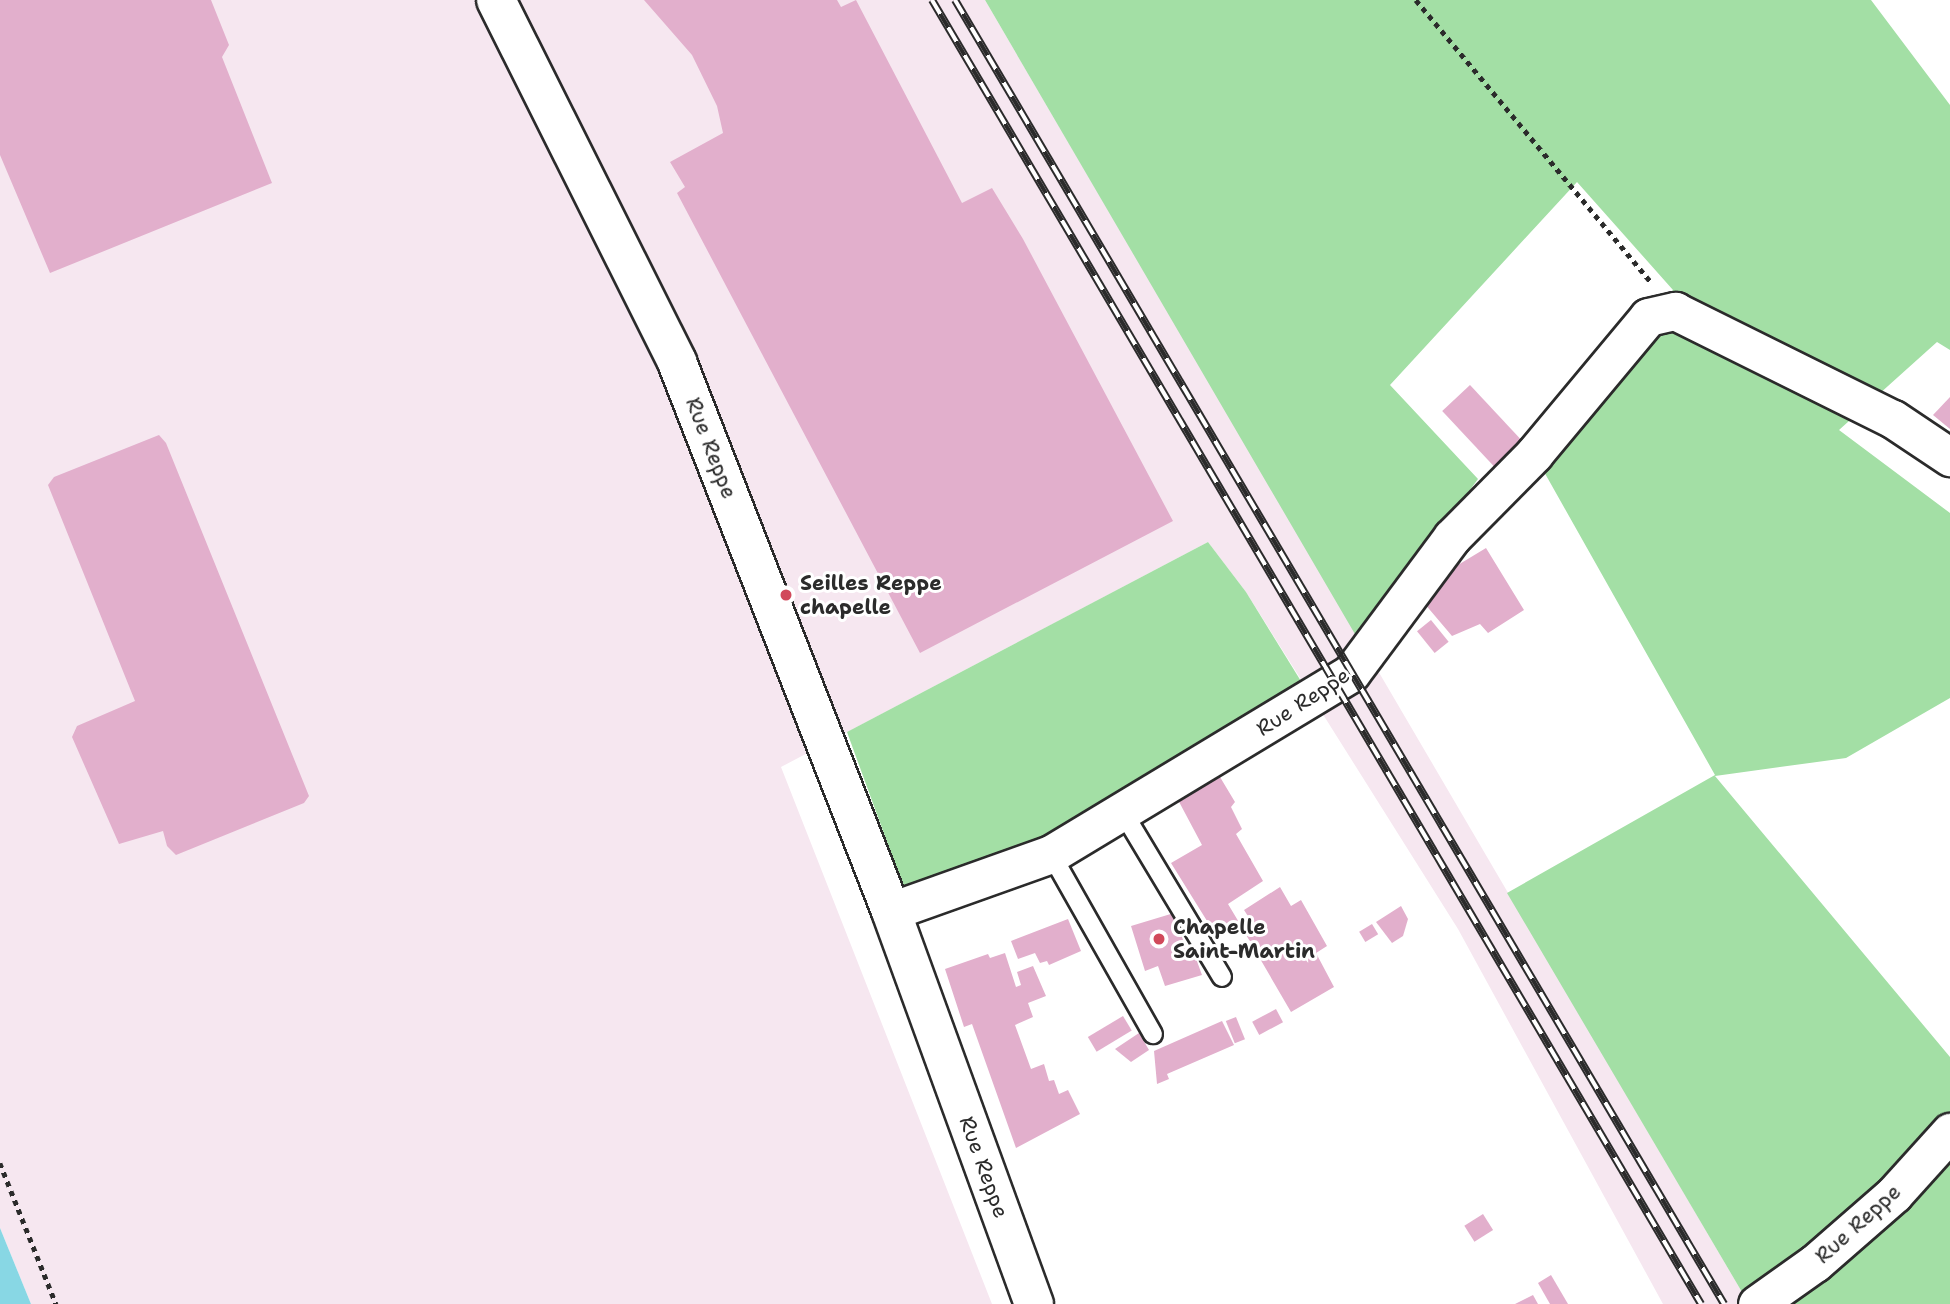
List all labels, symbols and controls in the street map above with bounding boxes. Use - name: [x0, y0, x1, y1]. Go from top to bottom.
- street label: Rue Reppe: [680, 394, 742, 502]
- place label: Seilles Reppe chapelle: [800, 570, 942, 620]
- marker: Seilles Reppe chapelle: [778, 587, 794, 603]
- street label: Rue Reppe: [1252, 662, 1354, 742]
- place label: Chapelle Saint-Martin: [1173, 914, 1315, 964]
- marker: Chapelle Saint-Martin: [1151, 931, 1167, 947]
- street label: Rue Reppe: [954, 1113, 1014, 1221]
- street label: Rue Reppe: [1810, 1179, 1906, 1269]

